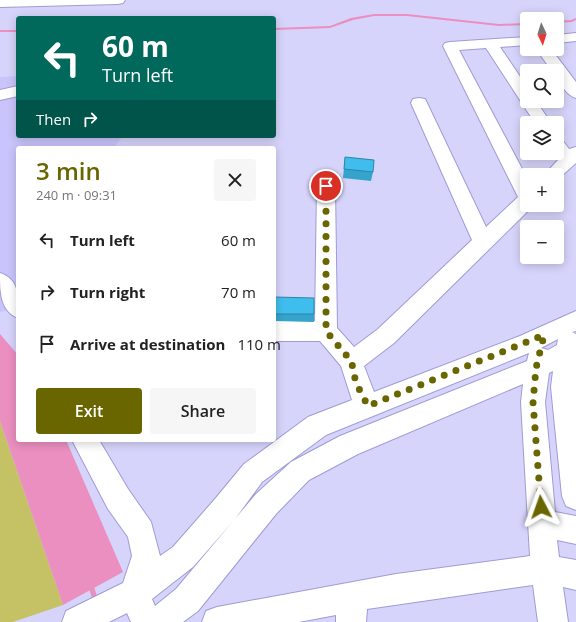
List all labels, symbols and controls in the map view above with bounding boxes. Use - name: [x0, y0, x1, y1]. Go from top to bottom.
- north arrow: [520, 12, 564, 56]
- map controls: [520, 12, 564, 264]
- text: 60 m: [102, 27, 169, 65]
- icon: left: [36, 32, 88, 84]
- text: Turn left: [102, 63, 173, 87]
- button: search: [520, 64, 564, 108]
- icon: right: [79, 108, 101, 130]
- text: Then: [36, 109, 71, 129]
- button: layers: [520, 116, 564, 160]
- text: 3 min: [36, 154, 101, 187]
- button: close: [214, 159, 256, 201]
- button: +: [520, 168, 564, 212]
- pin: [309, 169, 343, 203]
- icon: arrive: [315, 175, 337, 197]
- text: 240 m · 09:31: [36, 186, 117, 204]
- button: −: [520, 220, 564, 264]
- icon: left: [36, 229, 58, 251]
- text: Turn left: [70, 230, 135, 250]
- text: 60 m: [221, 230, 256, 250]
- icon: right: [36, 281, 58, 303]
- text: Turn right: [70, 282, 145, 302]
- text: 70 m: [221, 282, 256, 302]
- icon: arrive: [36, 333, 58, 355]
- text: Arrive at destination: [70, 334, 225, 354]
- text: 110 m: [237, 334, 281, 354]
- button: Exit: [36, 388, 142, 434]
- button: Share: [150, 388, 256, 434]
- position arrow: [520, 486, 562, 528]

